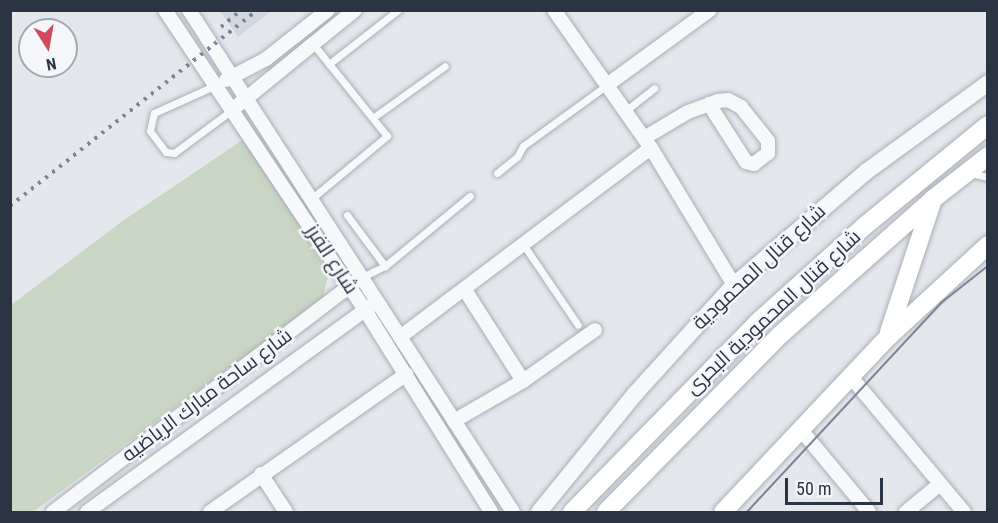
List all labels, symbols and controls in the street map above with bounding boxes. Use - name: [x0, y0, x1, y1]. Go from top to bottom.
- north arrow: [18, 18, 78, 78]
- text: N: [45, 54, 58, 74]
- street label: شارع قنال المحمودية: [687, 199, 831, 335]
- street label: شارع الفرز: [301, 220, 363, 298]
- street label: شارع قنال المحمودية البحرى: [681, 225, 865, 399]
- street label: شارع ساحة مبارك الرياضيه: [117, 323, 297, 467]
- scale bar: [788, 466, 886, 504]
- text: 50 m: [796, 478, 831, 499]

